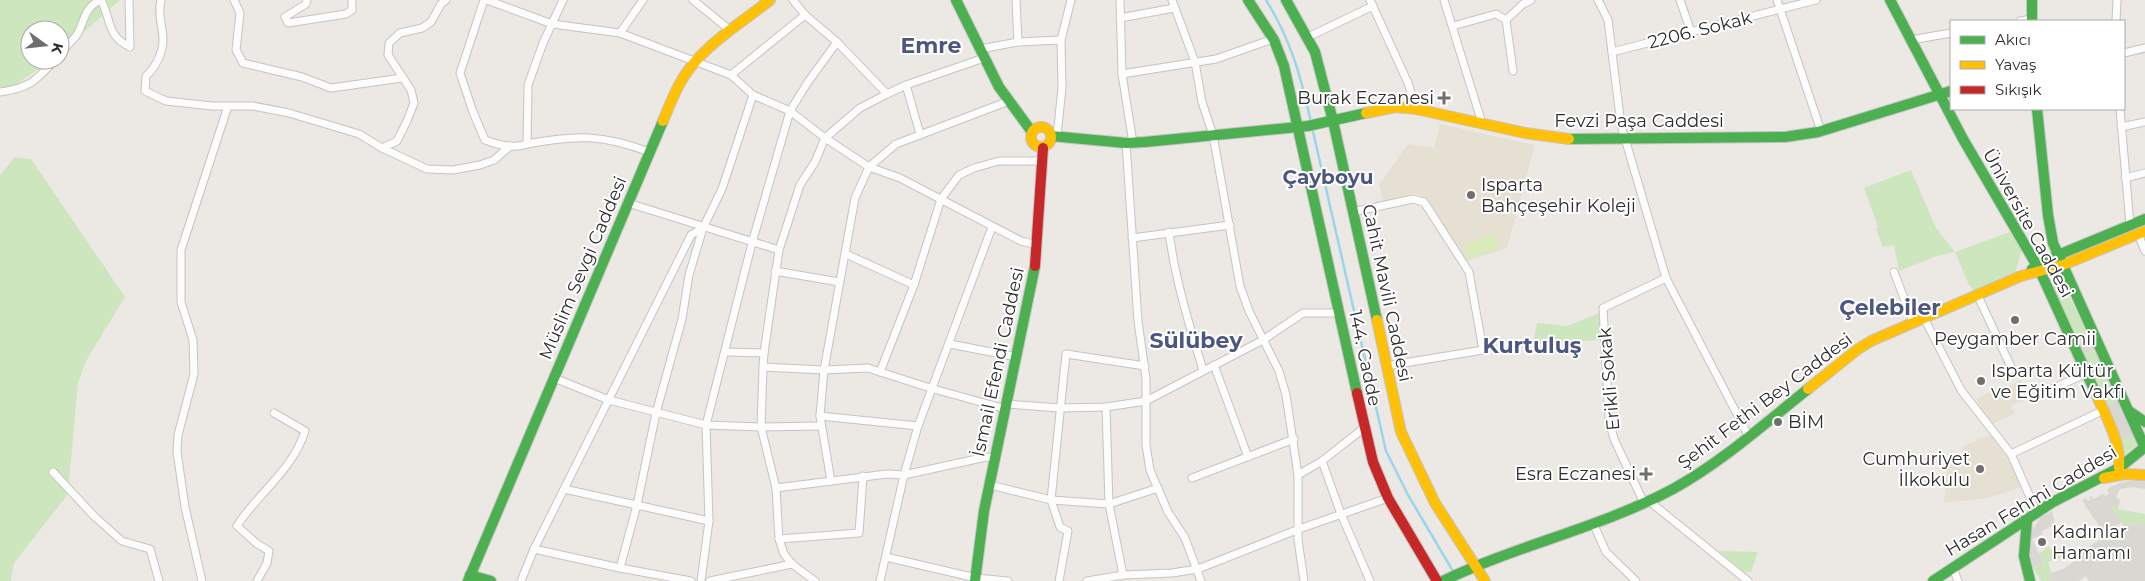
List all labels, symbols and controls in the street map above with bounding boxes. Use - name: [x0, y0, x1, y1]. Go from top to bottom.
- street label: 2206. Sokak: [1646, 6, 1754, 54]
- north arrow: [20, 20, 70, 70]
- legend: [1950, 20, 2125, 110]
- text: Akıcı: [1995, 30, 2031, 49]
- district label: Emre: [900, 32, 962, 59]
- text: K: [47, 41, 68, 56]
- text: Yavaş: [1995, 55, 2036, 74]
- text: Sıkışık: [1995, 80, 2042, 99]
- place label: Burak Eczanesi: [1297, 87, 1434, 109]
- marker: Burak Eczanesi: [1438, 92, 1450, 104]
- street label: Fevzi Paşa Caddesi: [1554, 110, 1724, 132]
- street label: Üniversite Caddesi: [1978, 145, 2078, 301]
- district label: Çayboyu: [1283, 165, 1373, 189]
- street label: Müslim Sevgi Caddesi: [534, 173, 632, 363]
- place label: Isparta Bahçeşehir Koleji: [1481, 174, 1636, 217]
- marker: Isparta Bahçeşehir Koleji: [1465, 189, 1477, 201]
- street label: Cahit Mavili Caddesi: [1357, 202, 1417, 384]
- street label: İsmail Efendi Caddesi: [967, 265, 1029, 459]
- district label: Çelebiler: [1839, 294, 1941, 321]
- street label: 144. Cadde: [1344, 308, 1386, 408]
- marker: Peygamber Camii: [2009, 314, 2021, 326]
- street label: Erikli Sokak: [1594, 326, 1624, 431]
- district label: Sülübey: [1149, 327, 1243, 354]
- street label: Şehit Fethi Bey Caddesi: [1673, 328, 1857, 474]
- place label: Peygamber Camii: [1934, 328, 2096, 350]
- district label: Kurtuluş: [1483, 332, 1582, 359]
- place label: Isparta Kültür ve Eğitim Vakfı: [1991, 360, 2125, 403]
- marker: Isparta Kültür ve Eğitim Vakfı: [1975, 375, 1987, 387]
- place label: BİM: [1788, 411, 1824, 433]
- marker: BİM: [1772, 416, 1784, 428]
- street label: Hasan Fehmi Caddesi: [1941, 441, 2121, 561]
- place label: Cumhuriyet İlkokulu: [1863, 448, 1970, 491]
- place label: Esra Eczanesi: [1515, 463, 1636, 485]
- marker: Cumhuriyet İlkokulu: [1974, 463, 1986, 475]
- marker: Esra Eczanesi: [1640, 468, 1652, 480]
- place label: Kadınlar Hamamı: [2052, 521, 2131, 564]
- marker: Kadınlar Hamamı: [2036, 536, 2048, 548]

